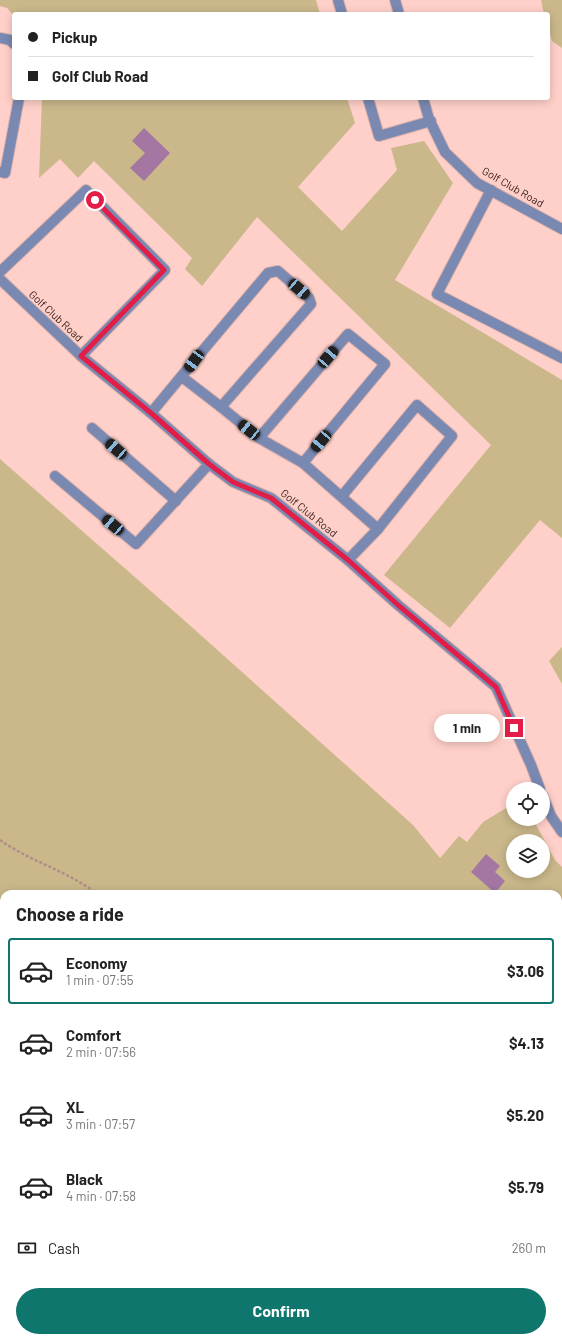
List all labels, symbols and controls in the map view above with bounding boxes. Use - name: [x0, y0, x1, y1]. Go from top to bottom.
- text: Pickup: [52, 28, 98, 46]
- text: Golf Club Road: [52, 67, 148, 85]
- street label: Golf Club Road: [480, 164, 546, 209]
- route start: [86, 191, 104, 209]
- car: [286, 277, 312, 301]
- street label: Golf Club Road: [27, 287, 86, 344]
- car: [316, 344, 340, 370]
- car: [182, 348, 206, 374]
- car: [236, 418, 262, 442]
- car: [309, 428, 333, 454]
- car: [103, 437, 129, 461]
- street label: Golf Club Road: [278, 486, 340, 539]
- car: [100, 513, 126, 537]
- callout: 1 min: [434, 714, 500, 742]
- route end: [505, 719, 523, 737]
- text: 1 min: [453, 720, 481, 736]
- map controls: [506, 782, 550, 878]
- button: locate: [506, 782, 550, 826]
- button: layers: [506, 834, 550, 878]
- text: Choose a ride: [16, 903, 124, 925]
- icon: car: [18, 953, 54, 989]
- text: Economy: [66, 954, 127, 972]
- text: $3.06: [507, 962, 544, 980]
- text: 1 min · 07:55: [66, 972, 133, 988]
- icon: car: [18, 1025, 54, 1061]
- text: Comfort: [66, 1026, 121, 1044]
- text: $4.13: [509, 1034, 544, 1052]
- text: 2 min · 07:56: [66, 1044, 136, 1060]
- icon: car: [18, 1097, 54, 1133]
- text: XL: [66, 1098, 84, 1116]
- text: $5.20: [506, 1106, 544, 1124]
- text: 3 min · 07:57: [66, 1116, 135, 1132]
- icon: car: [18, 1169, 54, 1205]
- text: Black: [66, 1170, 103, 1188]
- text: $5.79: [508, 1178, 544, 1196]
- text: 4 min · 07:58: [66, 1188, 136, 1204]
- icon: cash: [16, 1237, 38, 1259]
- text: Cash: [48, 1239, 80, 1257]
- text: 260 m: [512, 1240, 546, 1256]
- button: Confirm: [16, 1288, 546, 1334]

